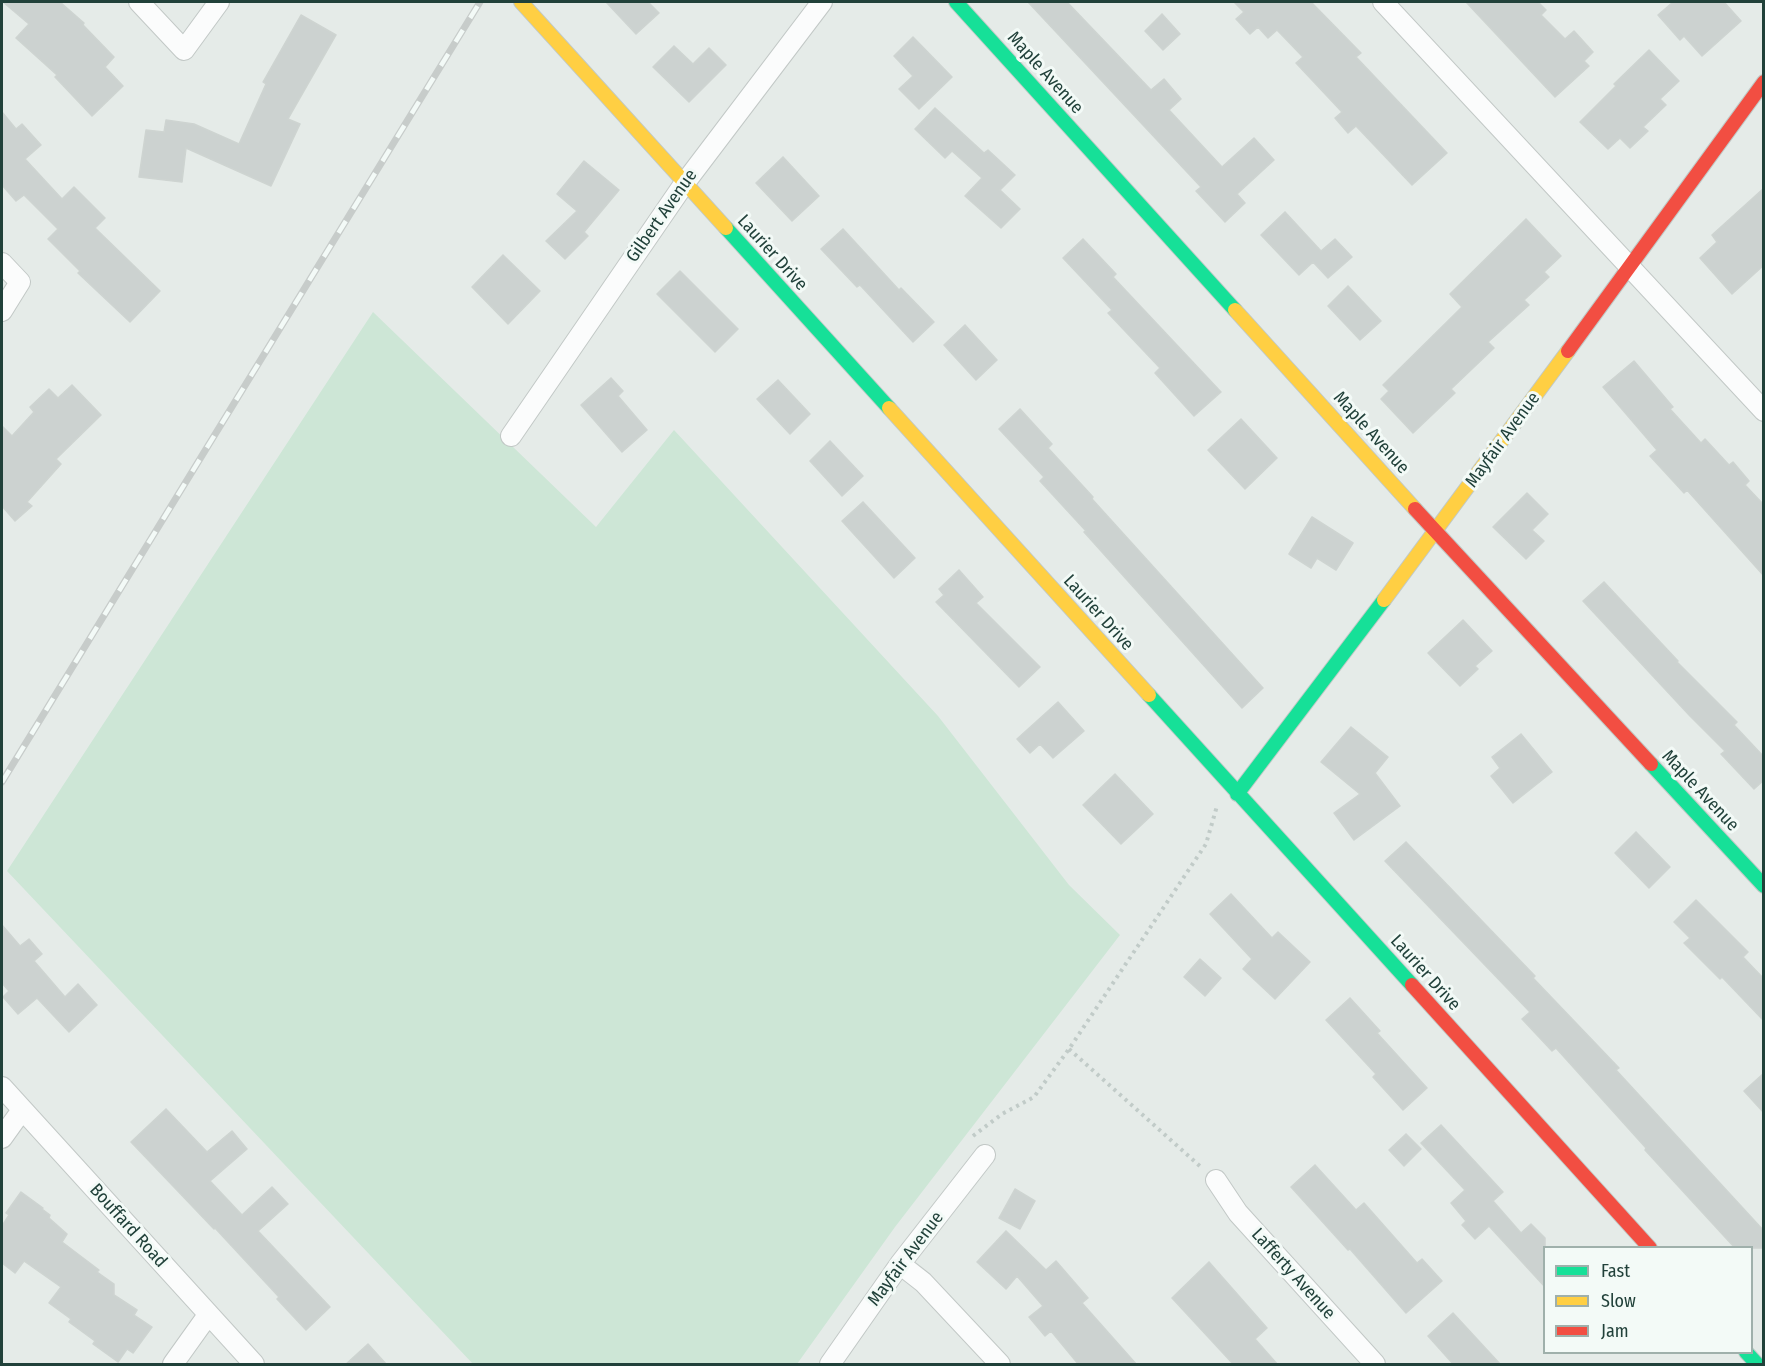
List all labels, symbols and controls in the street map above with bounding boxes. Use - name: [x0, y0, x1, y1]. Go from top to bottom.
- street label: Maple Avenue: [1002, 27, 1088, 119]
- street label: Gilbert Avenue: [622, 165, 702, 267]
- street label: Laurier Drive: [732, 211, 812, 295]
- street label: Maple Avenue: [1328, 387, 1414, 479]
- street label: Mayfair Avenue: [1461, 388, 1545, 492]
- street label: Laurier Drive: [1058, 571, 1138, 655]
- street label: Maple Avenue: [1657, 746, 1743, 836]
- street label: Laurier Drive: [1385, 931, 1465, 1015]
- street label: Bouffard Road: [85, 1180, 171, 1272]
- street label: Mayfair Avenue: [864, 1208, 948, 1310]
- street label: Lafferty Avenue: [1247, 1224, 1339, 1324]
- legend: [1543, 1246, 1753, 1354]
- text: Fast: [1601, 1260, 1630, 1282]
- text: Slow: [1601, 1290, 1636, 1312]
- text: Jam: [1601, 1320, 1629, 1342]

